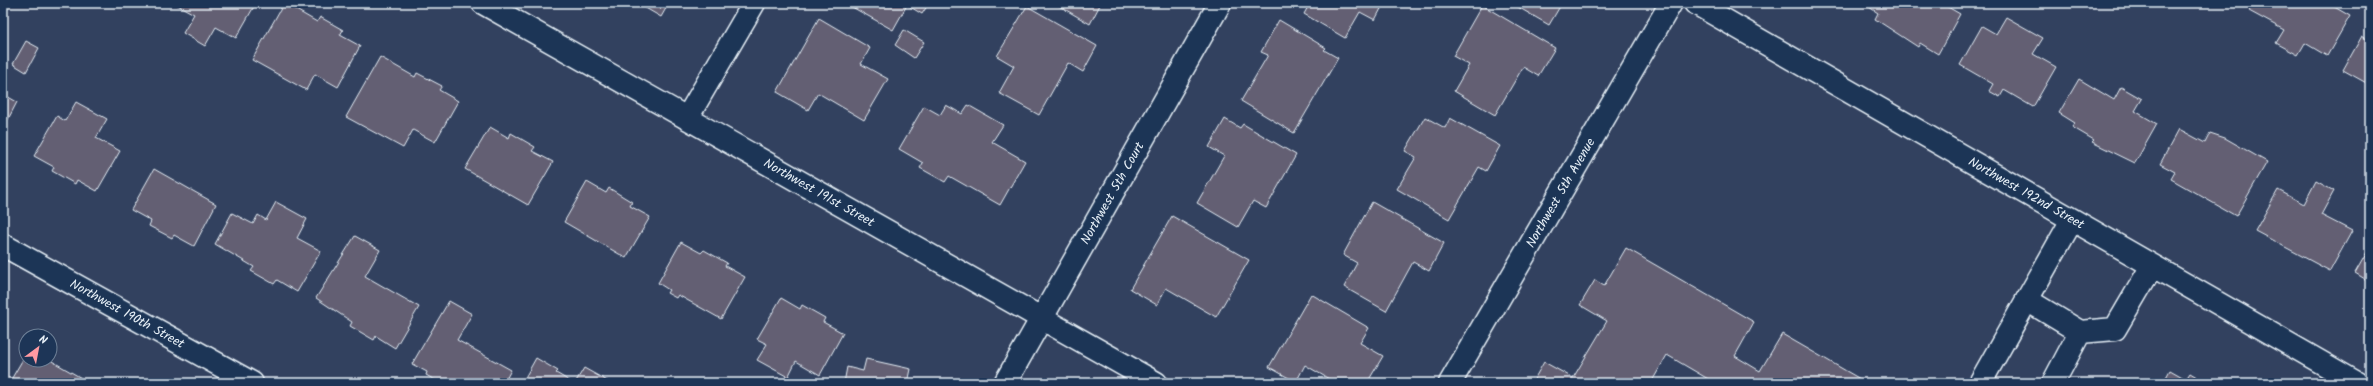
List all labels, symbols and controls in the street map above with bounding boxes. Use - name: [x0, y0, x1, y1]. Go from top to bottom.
- street label: Northwest 5th Avenue: [1520, 134, 1601, 252]
- street label: Northwest 5th Court: [1075, 137, 1150, 248]
- street label: Northwest 192nd Street: [1964, 151, 2089, 235]
- street label: Northwest 191st Street: [760, 153, 879, 233]
- street label: Northwest 190th Street: [66, 273, 189, 355]
- north arrow: [18, 328, 58, 368]
- text: N: [35, 331, 51, 350]

